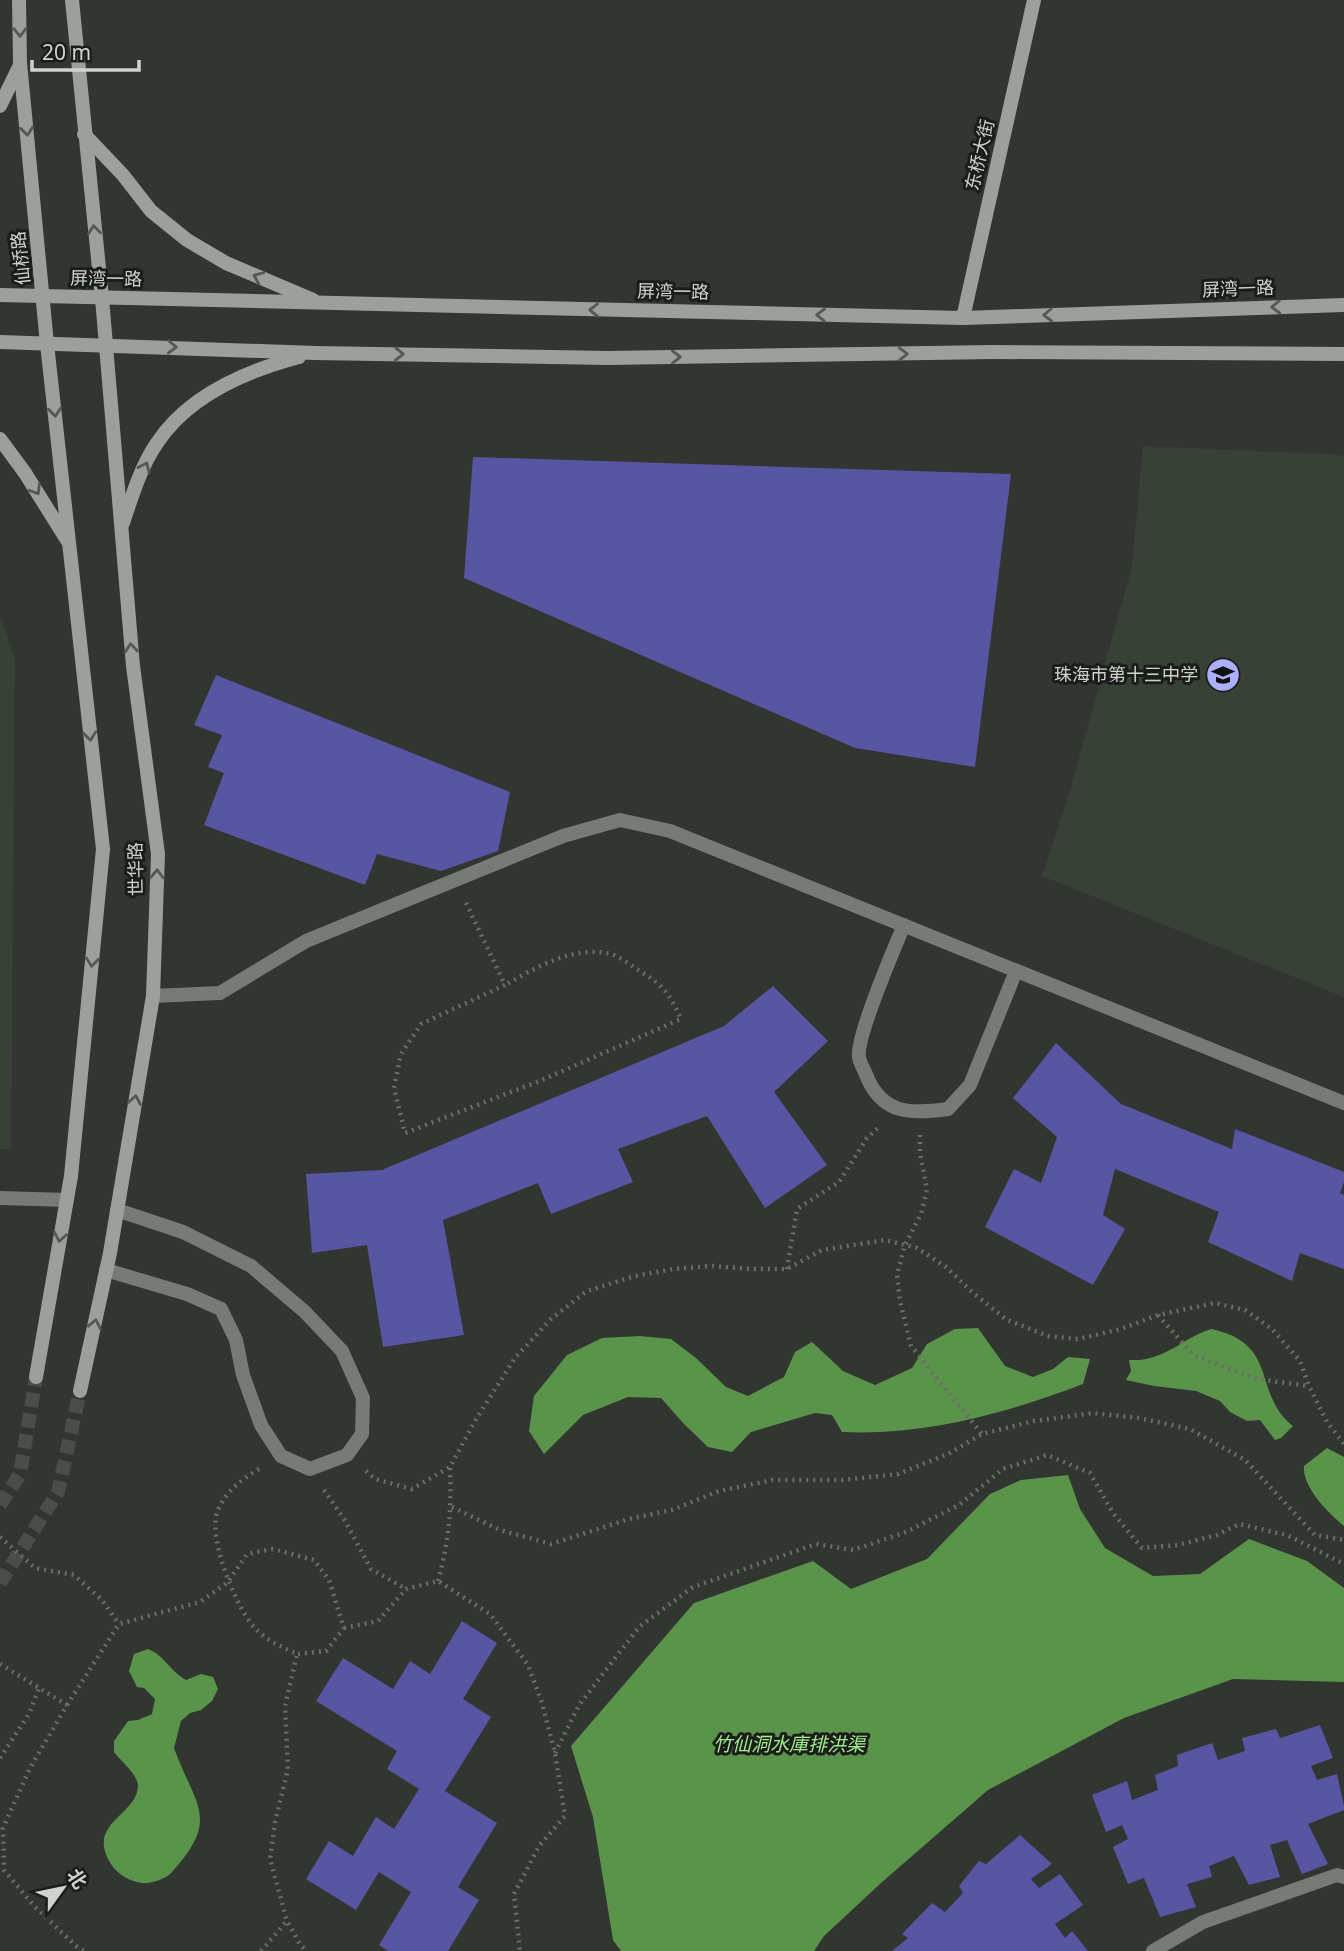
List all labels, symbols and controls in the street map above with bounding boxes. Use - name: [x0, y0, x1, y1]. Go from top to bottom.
- one-way arrow: [12, 26, 27, 37]
- scale bar: [32, 28, 138, 72]
- text: 20 m: [42, 38, 91, 66]
- street label: 东桥大街: [959, 117, 999, 193]
- one-way arrow: [19, 126, 34, 137]
- one-way arrow: [87, 224, 102, 236]
- street label: 仙桥路: [5, 230, 35, 286]
- street label: 屏湾一路: [70, 265, 142, 291]
- one-way arrow: [252, 272, 264, 286]
- street label: 屏湾一路: [1202, 275, 1274, 301]
- street label: 屏湾一路: [637, 278, 709, 304]
- one-way arrow: [1270, 299, 1281, 315]
- one-way arrow: [588, 302, 599, 317]
- one-way arrow: [815, 307, 826, 323]
- one-way arrow: [1043, 308, 1054, 323]
- one-way arrow: [167, 339, 178, 354]
- one-way arrow: [395, 346, 405, 362]
- one-way arrow: [898, 346, 909, 361]
- one-way arrow: [671, 349, 682, 365]
- one-way arrow: [47, 407, 62, 418]
- one-way arrow: [136, 462, 150, 474]
- one-way arrow: [28, 482, 41, 495]
- one-way arrow: [124, 643, 139, 654]
- school or university icon: 珠海市第十三中学: [1204, 656, 1242, 694]
- place label: 珠海市第十三中学: [1054, 662, 1198, 686]
- one-way arrow: [83, 730, 98, 742]
- street label: 世华路: [123, 842, 147, 896]
- one-way arrow: [149, 868, 165, 879]
- one-way arrow: [85, 957, 100, 968]
- one-way arrow: [127, 1094, 142, 1106]
- one-way arrow: [53, 1231, 68, 1243]
- one-way arrow: [86, 1318, 101, 1330]
- water label: 竹仙洞水庫排洪渠: [713, 1731, 868, 1757]
- north arrow: [28, 1853, 98, 1923]
- text: 北: [61, 1864, 93, 1894]

